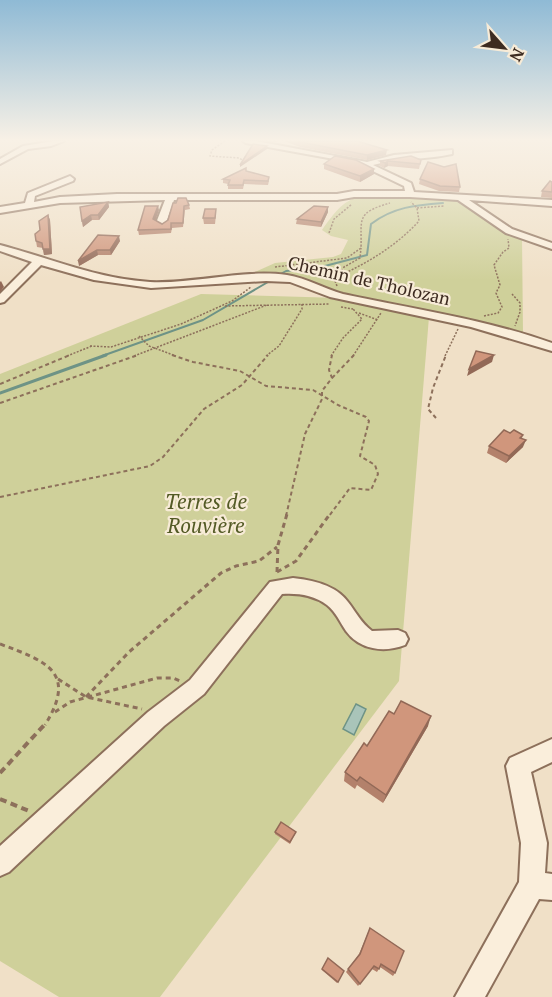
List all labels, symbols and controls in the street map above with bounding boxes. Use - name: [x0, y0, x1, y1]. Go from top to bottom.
- north arrow: [474, 18, 534, 78]
- text: N: [505, 45, 530, 66]
- street label: Chemin de Tholozan: [286, 250, 453, 310]
- park label: Terres de Rouvière: [165, 487, 247, 539]

